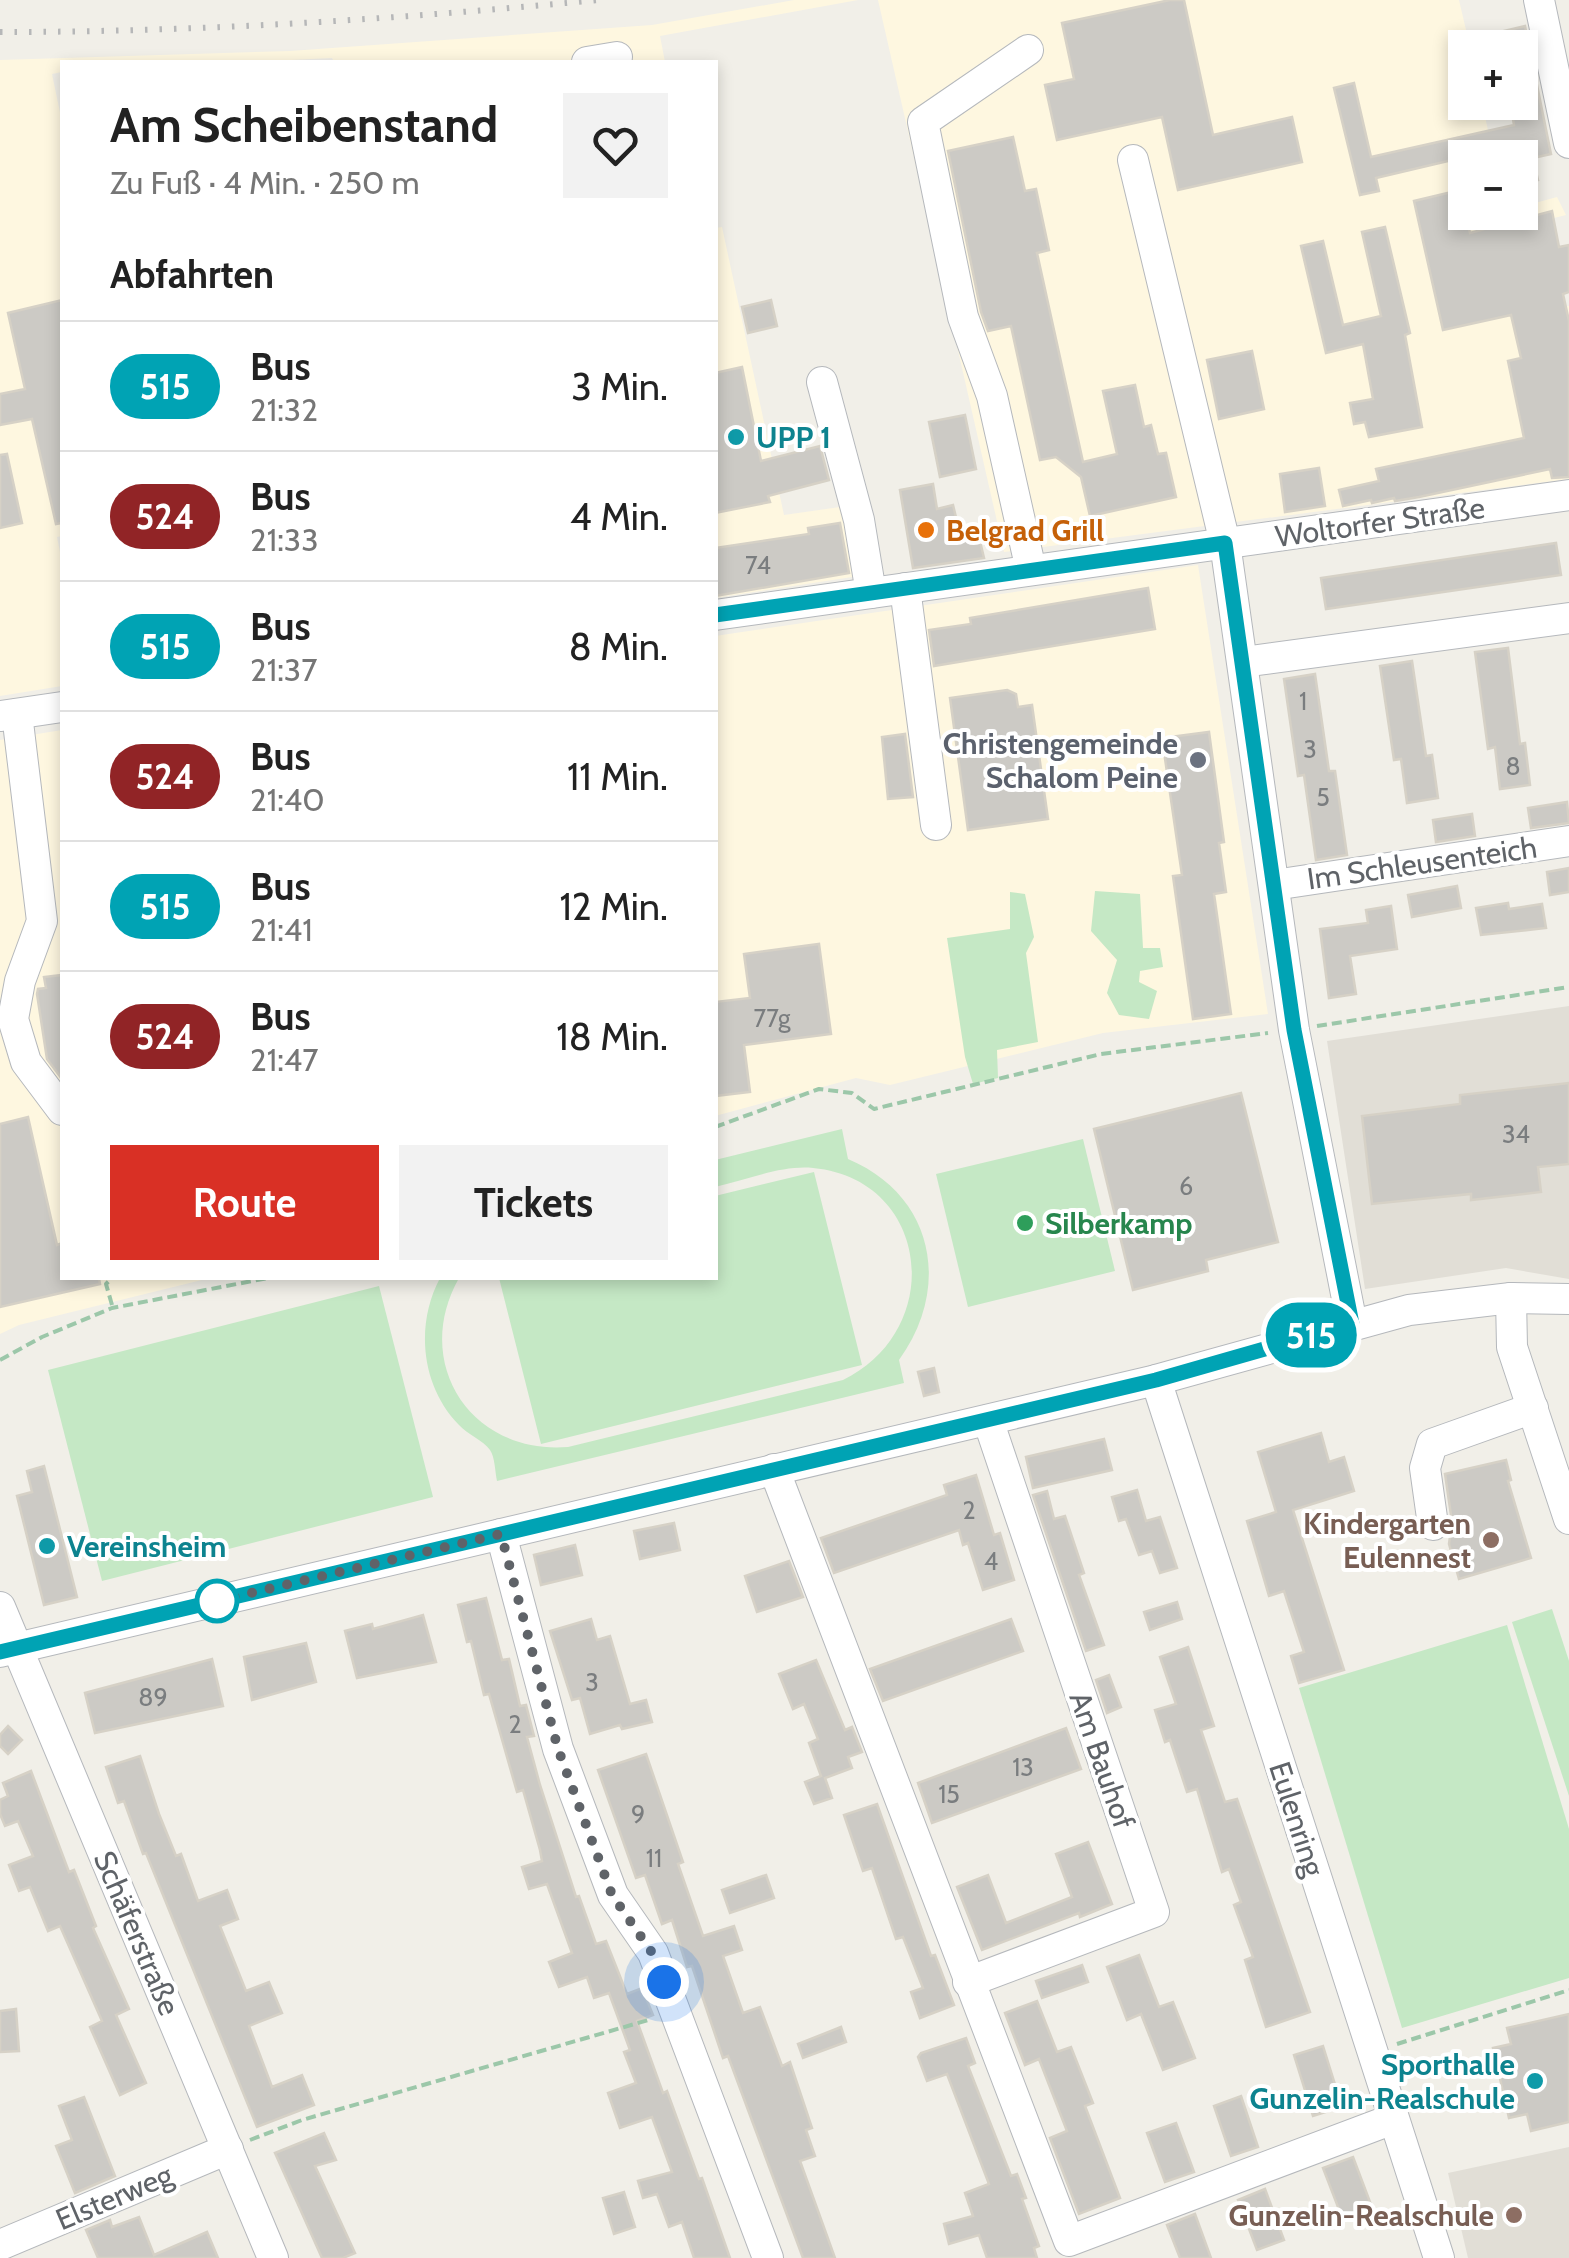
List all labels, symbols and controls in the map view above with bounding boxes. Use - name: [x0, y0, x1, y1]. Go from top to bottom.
- map controls: [1448, 30, 1538, 230]
- button: +: [1448, 30, 1538, 120]
- button: heart: [563, 93, 668, 198]
- text: Am Scheibenstand: [110, 96, 498, 154]
- button: −: [1448, 140, 1538, 230]
- text: Zu Fuß · 4 Min. · 250 m: [110, 163, 420, 202]
- text: Abfahrten: [110, 251, 274, 298]
- text: Bus: [250, 343, 311, 390]
- text: 3 Min.: [571, 363, 668, 410]
- text: 515: [140, 365, 190, 408]
- text: 21:32: [250, 390, 318, 429]
- place label: UPP 1: [756, 419, 831, 456]
- marker: UPP 1: [725, 426, 747, 448]
- text: Bus: [250, 473, 311, 520]
- street label: Woltorfer Straße: [1273, 489, 1487, 555]
- text: 4 Min.: [570, 493, 668, 540]
- text: 524: [135, 495, 195, 538]
- place label: Belgrad Grill: [946, 512, 1104, 549]
- marker: Belgrad Grill: [915, 519, 937, 541]
- text: 21:33: [250, 520, 318, 559]
- house number: 74: [745, 550, 771, 580]
- text: Bus: [250, 603, 311, 650]
- text: 8 Min.: [569, 623, 668, 670]
- text: 515: [140, 625, 190, 668]
- text: 21:37: [250, 650, 317, 689]
- house number: 1: [1299, 686, 1307, 716]
- place label: Christengemeinde Schalom Peine: [943, 725, 1178, 796]
- text: Bus: [250, 733, 311, 780]
- house number: 3: [1303, 734, 1317, 764]
- marker: Christengemeinde Schalom Peine: [1187, 749, 1209, 771]
- house number: 8: [1505, 751, 1521, 781]
- text: 11 Min.: [567, 753, 668, 800]
- text: 524: [135, 755, 195, 798]
- text: 21:40: [250, 780, 325, 819]
- house number: 5: [1316, 782, 1330, 812]
- street label: Im Schleusenteich: [1305, 829, 1539, 897]
- text: Bus: [250, 863, 311, 910]
- text: 12 Min.: [559, 883, 668, 930]
- text: 515: [140, 885, 190, 928]
- text: 21:41: [250, 910, 313, 949]
- text: Bus: [250, 993, 311, 1040]
- house number: 77g: [754, 1003, 791, 1033]
- text: 18 Min.: [556, 1013, 668, 1060]
- text: 524: [135, 1015, 195, 1058]
- text: 21:47: [250, 1040, 318, 1079]
- house number: 34: [1502, 1119, 1530, 1149]
- button: Route: [110, 1145, 379, 1260]
- button: Tickets: [399, 1145, 668, 1260]
- house number: 6: [1179, 1171, 1193, 1201]
- place label: Silberkamp: [1045, 1205, 1192, 1242]
- marker: Silberkamp: [1014, 1212, 1036, 1234]
- line badge: 515: [1254, 1302, 1368, 1368]
- text: 515: [1286, 1314, 1336, 1357]
- house number: 2: [962, 1495, 976, 1525]
- place label: Kindergarten Eulennest: [1303, 1505, 1471, 1576]
- place label: Vereinsheim: [67, 1528, 226, 1565]
- marker: Kindergarten Eulennest: [1480, 1529, 1502, 1551]
- marker: Vereinsheim: [36, 1535, 58, 1557]
- house number: 4: [984, 1546, 998, 1576]
- unlabelled marker: [196, 1580, 238, 1622]
- house number: 3: [585, 1667, 599, 1697]
- house number: 89: [138, 1682, 168, 1712]
- street label: Am Bauhof: [1061, 1687, 1143, 1833]
- house number: 2: [508, 1709, 522, 1739]
- house number: 13: [1012, 1752, 1034, 1782]
- street label: Eulenring: [1261, 1757, 1333, 1882]
- house number: 15: [938, 1779, 960, 1809]
- house number: 9: [631, 1799, 645, 1829]
- house number: 11: [646, 1843, 662, 1873]
- street label: Schäferstraße: [86, 1845, 188, 2021]
- your location: [639, 1957, 689, 2007]
- place label: Sporthalle Gunzelin-Realschule: [1250, 2046, 1515, 2117]
- marker: Sporthalle Gunzelin-Realschule: [1524, 2070, 1546, 2092]
- street label: Elsterweg: [50, 2156, 179, 2238]
- place label: Gunzelin-Realschule: [1229, 2197, 1494, 2234]
- marker: Gunzelin-Realschule: [1503, 2204, 1525, 2226]

